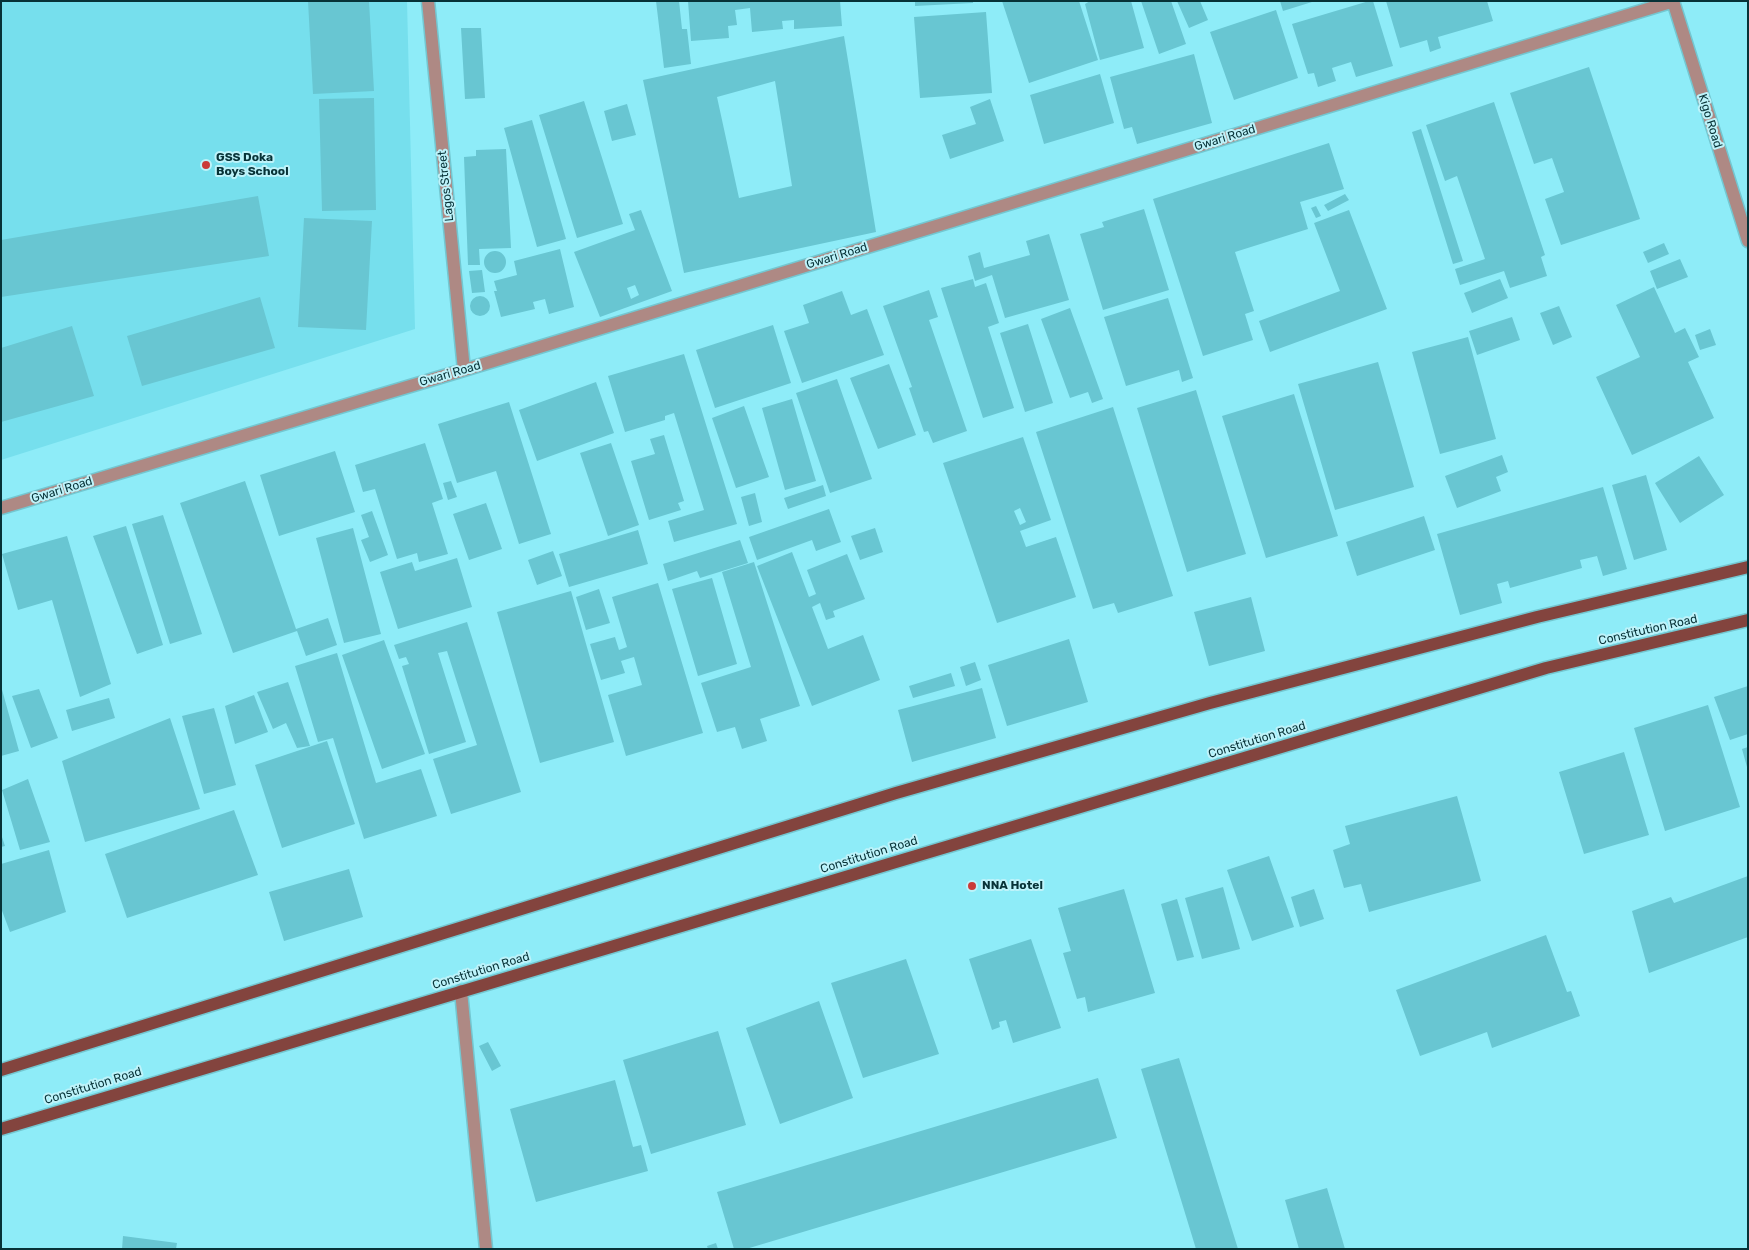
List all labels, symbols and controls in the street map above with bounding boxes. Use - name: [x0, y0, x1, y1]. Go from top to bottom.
- street label: Kigo Road: [1695, 92, 1725, 150]
- street label: Gwari Road: [1193, 122, 1257, 154]
- street label: Lagos Street: [435, 150, 457, 222]
- place label: GSS Doka Boys School: [216, 151, 289, 179]
- marker: GSS Doka Boys School: [200, 159, 212, 171]
- street label: Gwari Road: [805, 240, 869, 272]
- street label: Gwari Road: [418, 358, 482, 390]
- street label: Gwari Road: [30, 474, 94, 506]
- street label: Constitution Road: [1597, 612, 1699, 648]
- street label: Constitution Road: [1207, 718, 1307, 762]
- street label: Constitution Road: [819, 833, 919, 877]
- place label: NNA Hotel: [982, 879, 1043, 893]
- marker: NNA Hotel: [966, 880, 978, 892]
- street label: Constitution Road: [431, 949, 531, 993]
- street label: Constitution Road: [43, 1064, 143, 1108]

